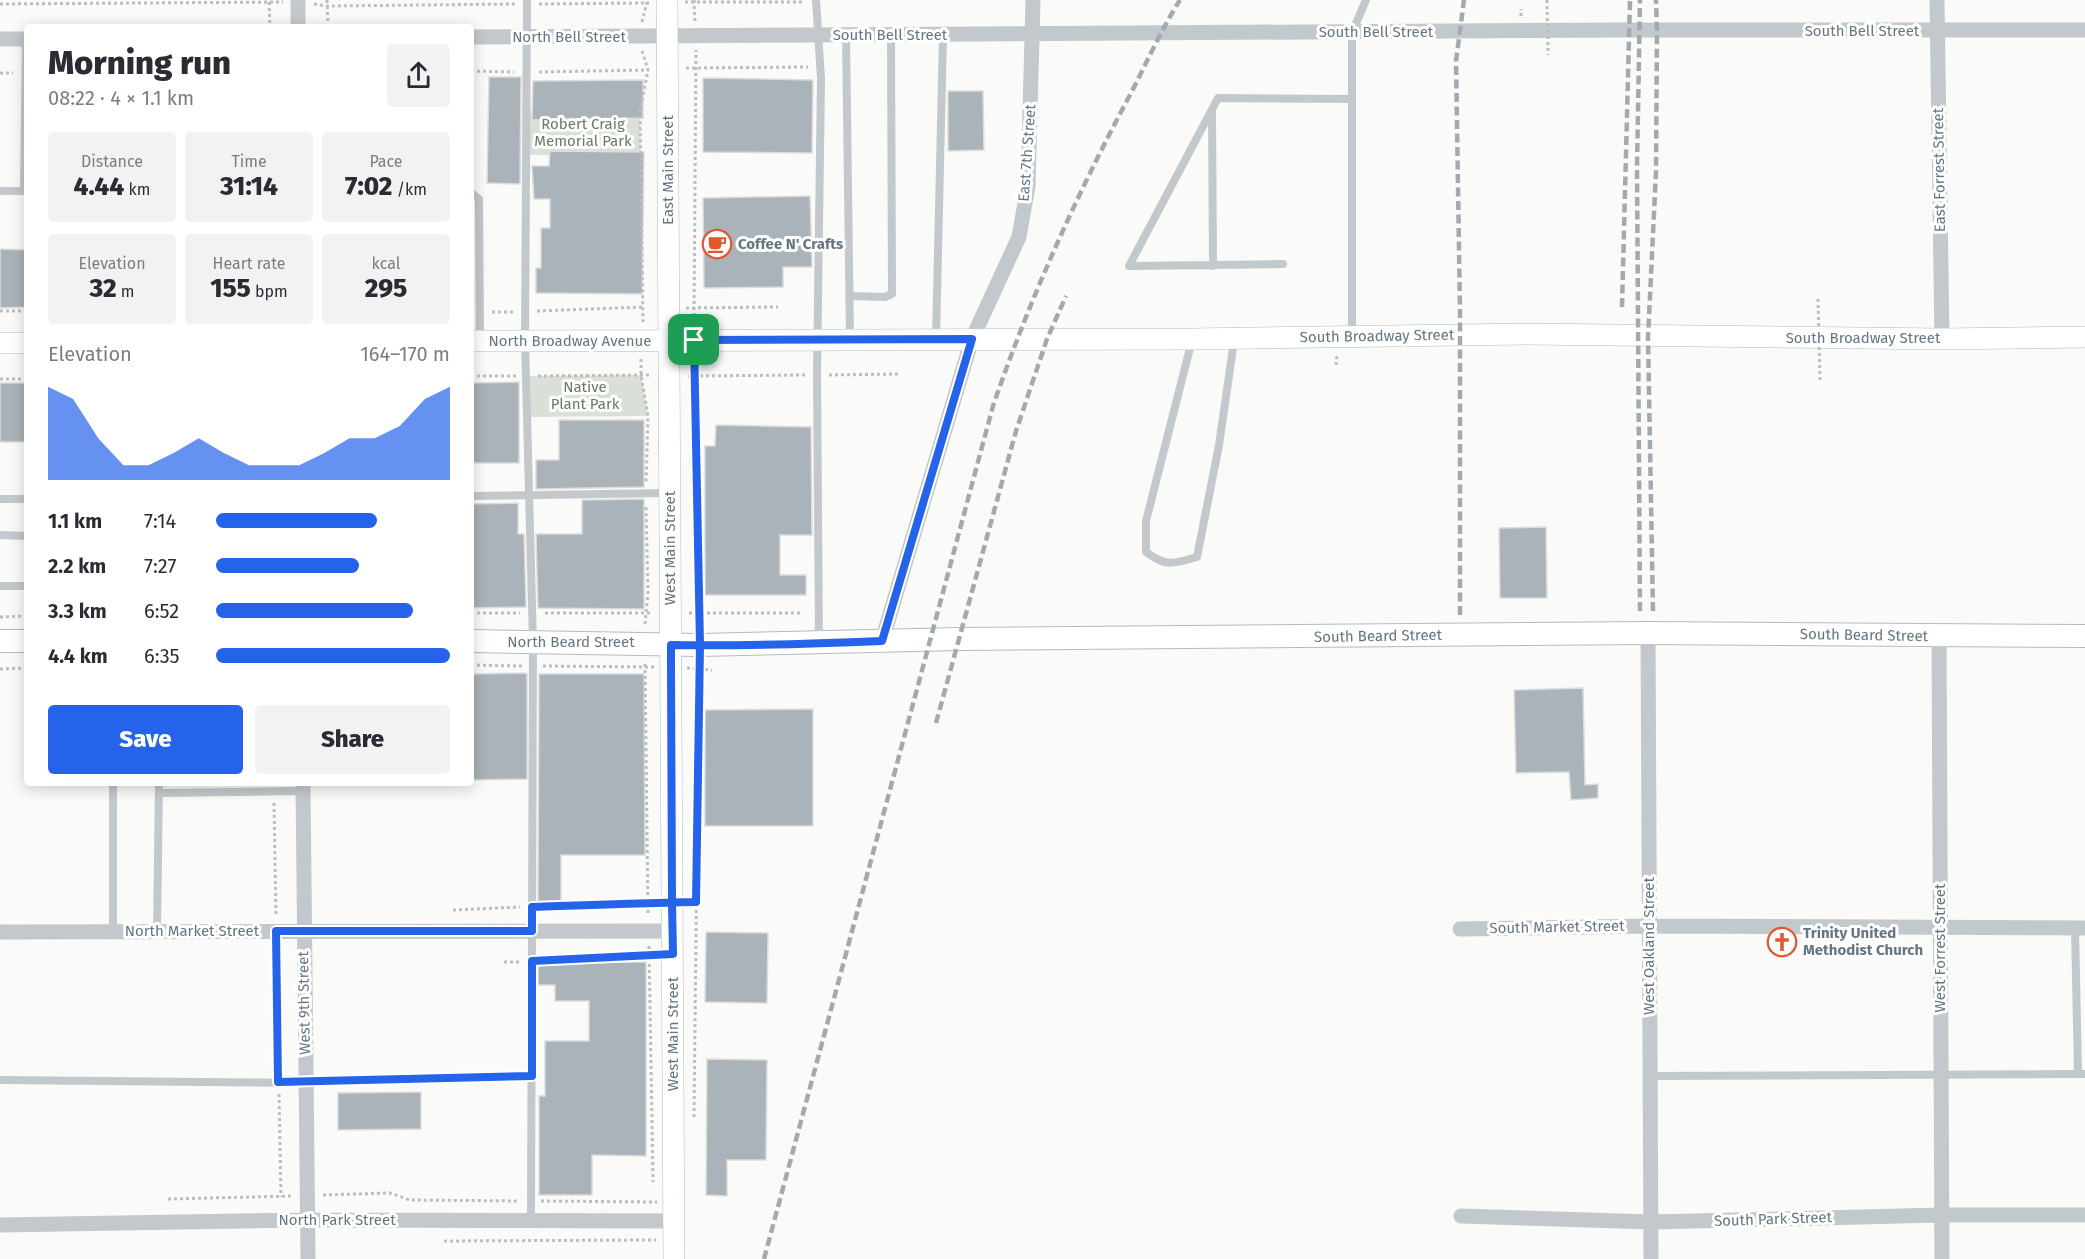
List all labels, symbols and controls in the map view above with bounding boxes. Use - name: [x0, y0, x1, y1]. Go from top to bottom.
- street label: South Bell Street: [1805, 22, 1920, 40]
- street label: South Bell Street: [1319, 23, 1434, 41]
- street label: South Bell Street: [833, 26, 948, 44]
- street label: North Bell Street: [512, 28, 626, 46]
- text: Morning run: [48, 43, 231, 83]
- button: share: [387, 44, 450, 107]
- text: 08:22 · 4 × 1.1 km: [48, 86, 194, 110]
- street label: East 7th Street: [1015, 103, 1039, 202]
- street label: East Forrest Street: [1929, 107, 1949, 232]
- park label: Robert Craig Memorial Park: [534, 115, 632, 150]
- street label: East Main Street: [659, 115, 677, 225]
- text: Distance: [81, 152, 143, 171]
- text: Time: [231, 152, 267, 171]
- text: Pace: [369, 152, 403, 171]
- text: 4.44: [74, 171, 124, 202]
- text: 31:14: [220, 171, 278, 202]
- text: 7:02: [345, 171, 392, 202]
- text: km: [124, 180, 150, 199]
- text: /km: [392, 180, 427, 199]
- cafe icon: Coffee N' Crafts: [701, 228, 733, 260]
- place label: Coffee N' Crafts: [738, 235, 843, 253]
- text: Elevation: [78, 254, 146, 273]
- text: Heart rate: [213, 254, 285, 273]
- text: kcal: [372, 254, 400, 273]
- text: 32: [90, 273, 117, 304]
- text: 155: [210, 273, 251, 304]
- text: 295: [365, 273, 407, 304]
- text: m: [117, 282, 134, 301]
- text: bpm: [251, 282, 288, 301]
- pin: [668, 314, 719, 365]
- icon: arrive: [677, 323, 710, 356]
- street label: South Broadway Street: [1300, 326, 1455, 346]
- street label: South Broadway Street: [1786, 329, 1941, 347]
- street label: North Broadway Avenue: [489, 332, 651, 350]
- text: Elevation: [48, 342, 132, 366]
- text: 164–170 m: [360, 342, 450, 366]
- park label: Native Plant Park: [551, 378, 620, 413]
- street label: West Main Street: [661, 490, 679, 605]
- text: 1.1 km: [48, 509, 102, 533]
- text: 7:14: [144, 509, 176, 533]
- text: 2.2 km: [48, 554, 106, 578]
- text: 7:27: [144, 554, 176, 578]
- text: 3.3 km: [48, 599, 107, 623]
- text: 6:52: [144, 599, 179, 623]
- street label: South Beard Street: [1800, 625, 1929, 645]
- street label: South Beard Street: [1314, 626, 1443, 646]
- street label: North Beard Street: [507, 633, 635, 651]
- text: 4.4 km: [48, 644, 108, 668]
- text: 6:35: [144, 644, 180, 668]
- button: Save: [48, 705, 243, 774]
- button: Share: [255, 705, 450, 774]
- street label: West Oakland Street: [1640, 877, 1658, 1015]
- street label: West Forrest Street: [1931, 883, 1949, 1012]
- street label: South Market Street: [1489, 917, 1625, 937]
- street label: North Market Street: [125, 922, 260, 940]
- place label: Trinity United Methodist Church: [1803, 924, 1923, 959]
- church icon: Trinity United Methodist Church: [1766, 926, 1798, 958]
- street label: West 9th Street: [294, 950, 314, 1055]
- street label: West Main Street: [664, 976, 682, 1091]
- street label: South Park Street: [1714, 1208, 1833, 1230]
- street label: North Park Street: [278, 1211, 396, 1229]

